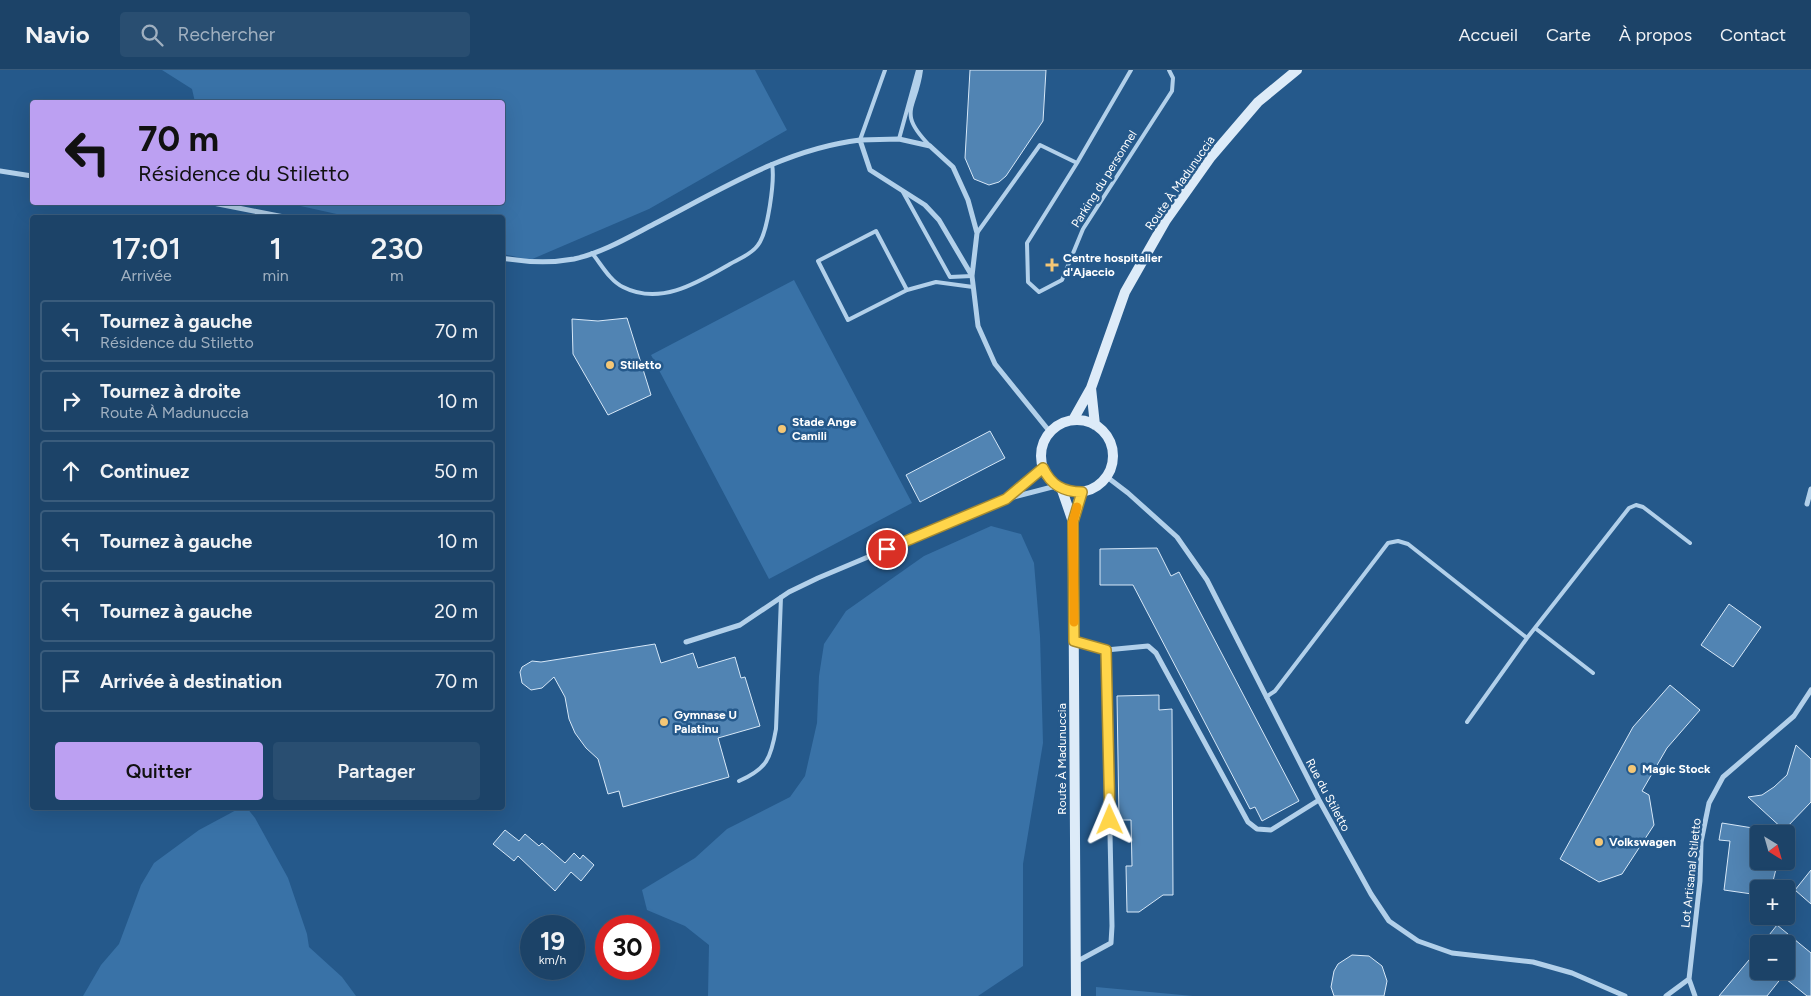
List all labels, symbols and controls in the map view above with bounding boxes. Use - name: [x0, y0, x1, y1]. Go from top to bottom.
- search box: [120, 12, 470, 57]
- text: Navio: [25, 20, 90, 49]
- icon: search: [138, 21, 166, 49]
- text: Rechercher: [178, 23, 275, 46]
- text: Accueil: [1458, 24, 1518, 46]
- text: Carte: [1546, 24, 1591, 46]
- text: À propos: [1619, 24, 1692, 46]
- text: Contact: [1720, 24, 1786, 46]
- text: 70 m: [138, 118, 219, 160]
- icon: left: [55, 120, 120, 185]
- street label: Parking du personnel: [1068, 128, 1140, 230]
- street label: Route À Madunuccia: [1142, 133, 1218, 233]
- text: Résidence du Stiletto: [138, 160, 349, 187]
- text: 17:01: [112, 230, 181, 267]
- text: 1: [269, 230, 282, 267]
- text: 230: [370, 230, 423, 267]
- place label: Centre hospitalier d'Ajaccio: [1063, 251, 1163, 279]
- marker: Centre hospitalier d'Ajaccio: [1045, 258, 1059, 272]
- text: Arrivée: [121, 266, 172, 285]
- text: min: [263, 266, 289, 285]
- text: m: [390, 266, 404, 285]
- text: Tournez à gauche: [100, 310, 252, 333]
- icon: left: [57, 317, 85, 345]
- text: 70 m: [435, 320, 478, 343]
- text: Résidence du Stiletto: [100, 333, 254, 352]
- place label: Stiletto: [620, 358, 661, 372]
- marker: Stiletto: [604, 359, 616, 371]
- text: Tournez à droite: [100, 380, 241, 403]
- icon: right: [57, 387, 85, 415]
- text: 10 m: [437, 390, 478, 413]
- text: Route À Madunuccia: [100, 403, 249, 422]
- place label: Stade Ange Camili: [792, 415, 857, 443]
- marker: Stade Ange Camili: [776, 423, 788, 435]
- icon: ahead: [57, 457, 85, 485]
- text: Continuez: [100, 460, 189, 483]
- text: 50 m: [434, 460, 478, 483]
- icon: left: [57, 527, 85, 555]
- pin: [866, 528, 908, 570]
- text: Tournez à gauche: [100, 530, 252, 553]
- text: 10 m: [437, 530, 478, 553]
- icon: arrive: [873, 535, 901, 563]
- icon: left: [57, 597, 85, 625]
- text: Tournez à gauche: [100, 600, 252, 623]
- text: 20 m: [434, 600, 478, 623]
- icon: arrive: [57, 667, 85, 695]
- text: Arrivée à destination: [100, 670, 282, 693]
- text: 70 m: [435, 670, 478, 693]
- street label: Route À Madunuccia: [1055, 703, 1069, 815]
- place label: Gymnase U Palatinu: [674, 708, 737, 736]
- marker: Gymnase U Palatinu: [658, 716, 670, 728]
- button: Quitter: [55, 742, 263, 800]
- button: Partager: [273, 742, 480, 800]
- street label: Rue du Stiletto: [1303, 756, 1353, 834]
- place label: Magic Stock: [1642, 762, 1711, 776]
- marker: Magic Stock: [1626, 763, 1638, 775]
- position arrow: [1083, 793, 1135, 845]
- street label: Lot Artisanal Stiletto: [1678, 817, 1704, 929]
- north arrow: [1750, 825, 1795, 870]
- map controls: [1750, 825, 1795, 980]
- place label: Volkswagen: [1609, 835, 1676, 849]
- marker: Volkswagen: [1593, 836, 1605, 848]
- button: +: [1750, 880, 1795, 925]
- speed limit sign: 30: [595, 915, 660, 980]
- text: 19: [540, 926, 565, 956]
- button: −: [1750, 935, 1795, 980]
- text: km/h: [539, 953, 566, 967]

